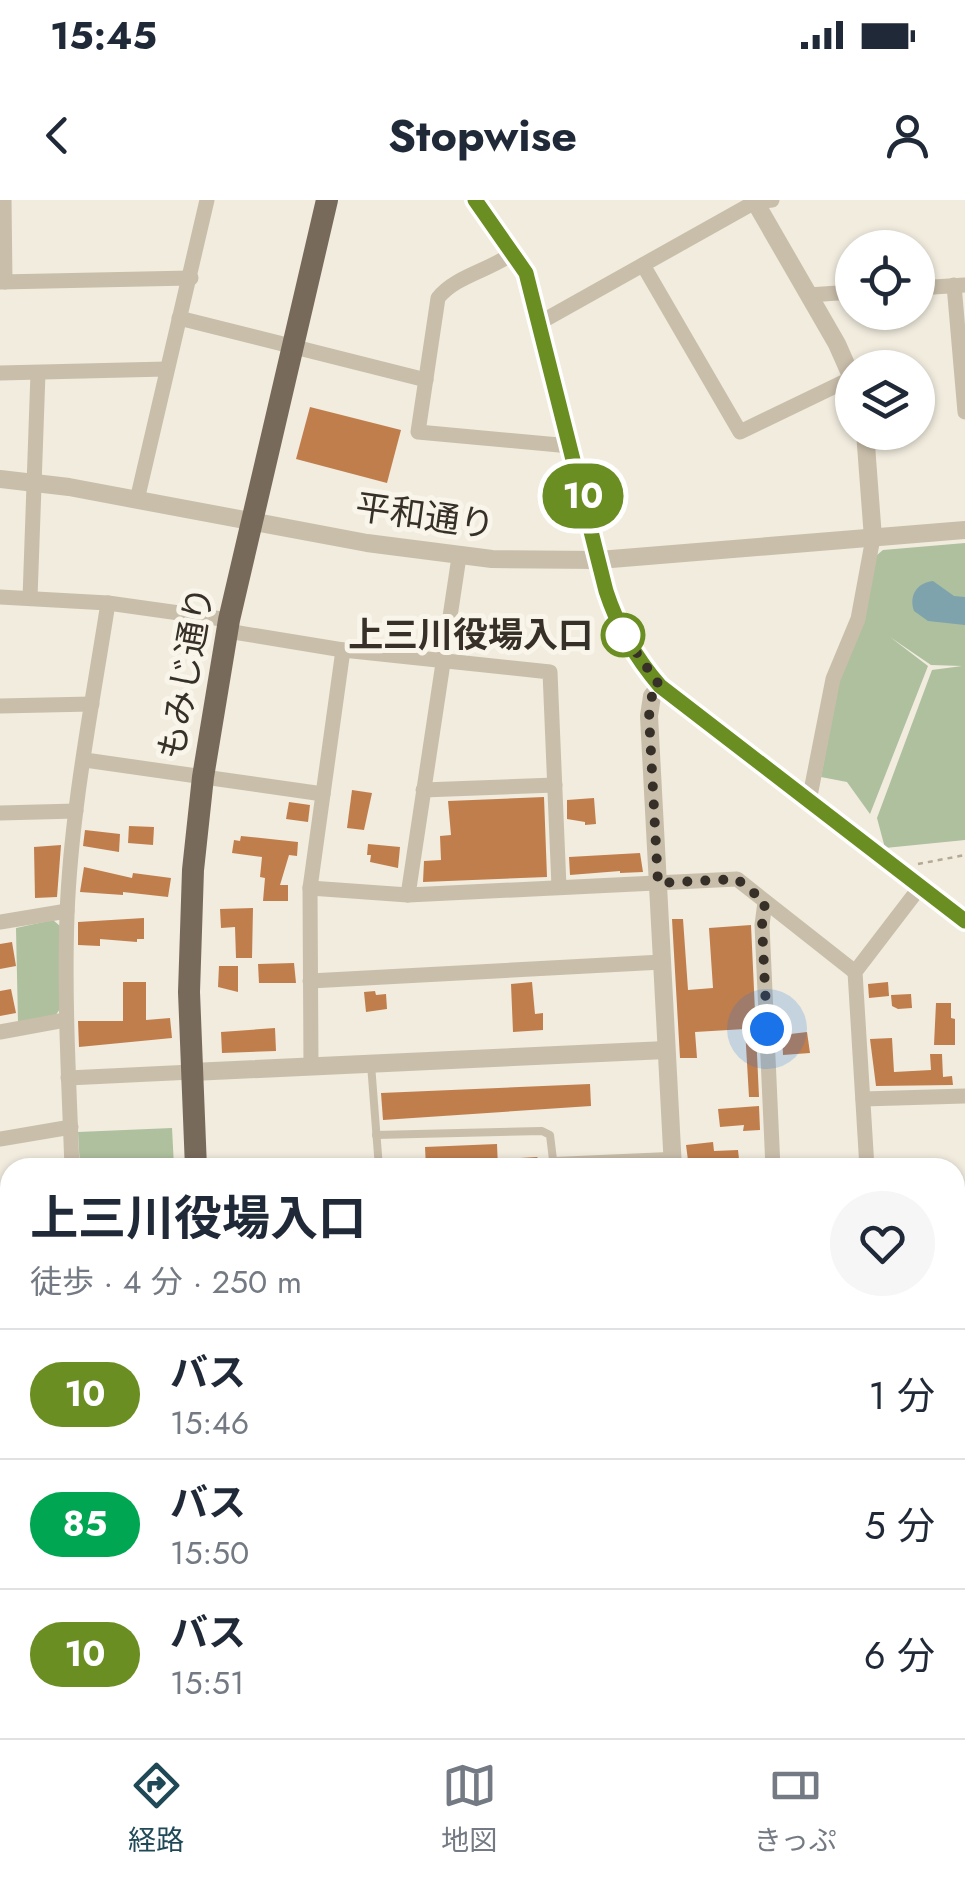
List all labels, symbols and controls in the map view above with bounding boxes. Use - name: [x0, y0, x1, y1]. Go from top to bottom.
- text: 15:45: [50, 8, 157, 63]
- text: Stopwise: [388, 103, 577, 168]
- icon: back: [30, 108, 85, 163]
- icon: person: [880, 108, 935, 163]
- map controls: [835, 230, 935, 450]
- button: locate: [835, 230, 935, 330]
- button: layers: [835, 350, 935, 450]
- line badge: 10: [538, 464, 628, 528]
- text: 10: [563, 471, 604, 521]
- street label: 平和通り: [352, 482, 498, 550]
- street label: もみじ通り: [146, 582, 226, 764]
- place label: 上三川役場入口: [348, 610, 593, 660]
- marker: 上三川役場入口: [602, 614, 644, 656]
- your location: [742, 1004, 792, 1054]
- text: 上三川役場入口: [30, 1184, 366, 1253]
- button: heart: [830, 1191, 935, 1296]
- text: 徒歩 · 4 分 · 250 m: [30, 1259, 302, 1305]
- text: バス: [170, 1345, 246, 1400]
- text: 1 分: [868, 1368, 935, 1423]
- text: 10: [65, 1369, 106, 1419]
- text: 15:46: [170, 1400, 249, 1446]
- text: バス: [170, 1475, 246, 1530]
- text: 5 分: [864, 1498, 935, 1553]
- text: 85: [63, 1499, 107, 1549]
- text: 15:50: [170, 1530, 249, 1576]
- text: バス: [170, 1605, 246, 1660]
- text: 6 分: [864, 1628, 935, 1683]
- text: 10: [65, 1629, 106, 1679]
- text: 15:51: [170, 1660, 245, 1706]
- tab: 経路: [128, 1758, 184, 1861]
- tab: 地図: [441, 1758, 497, 1861]
- tab: きっぷ: [754, 1758, 837, 1861]

